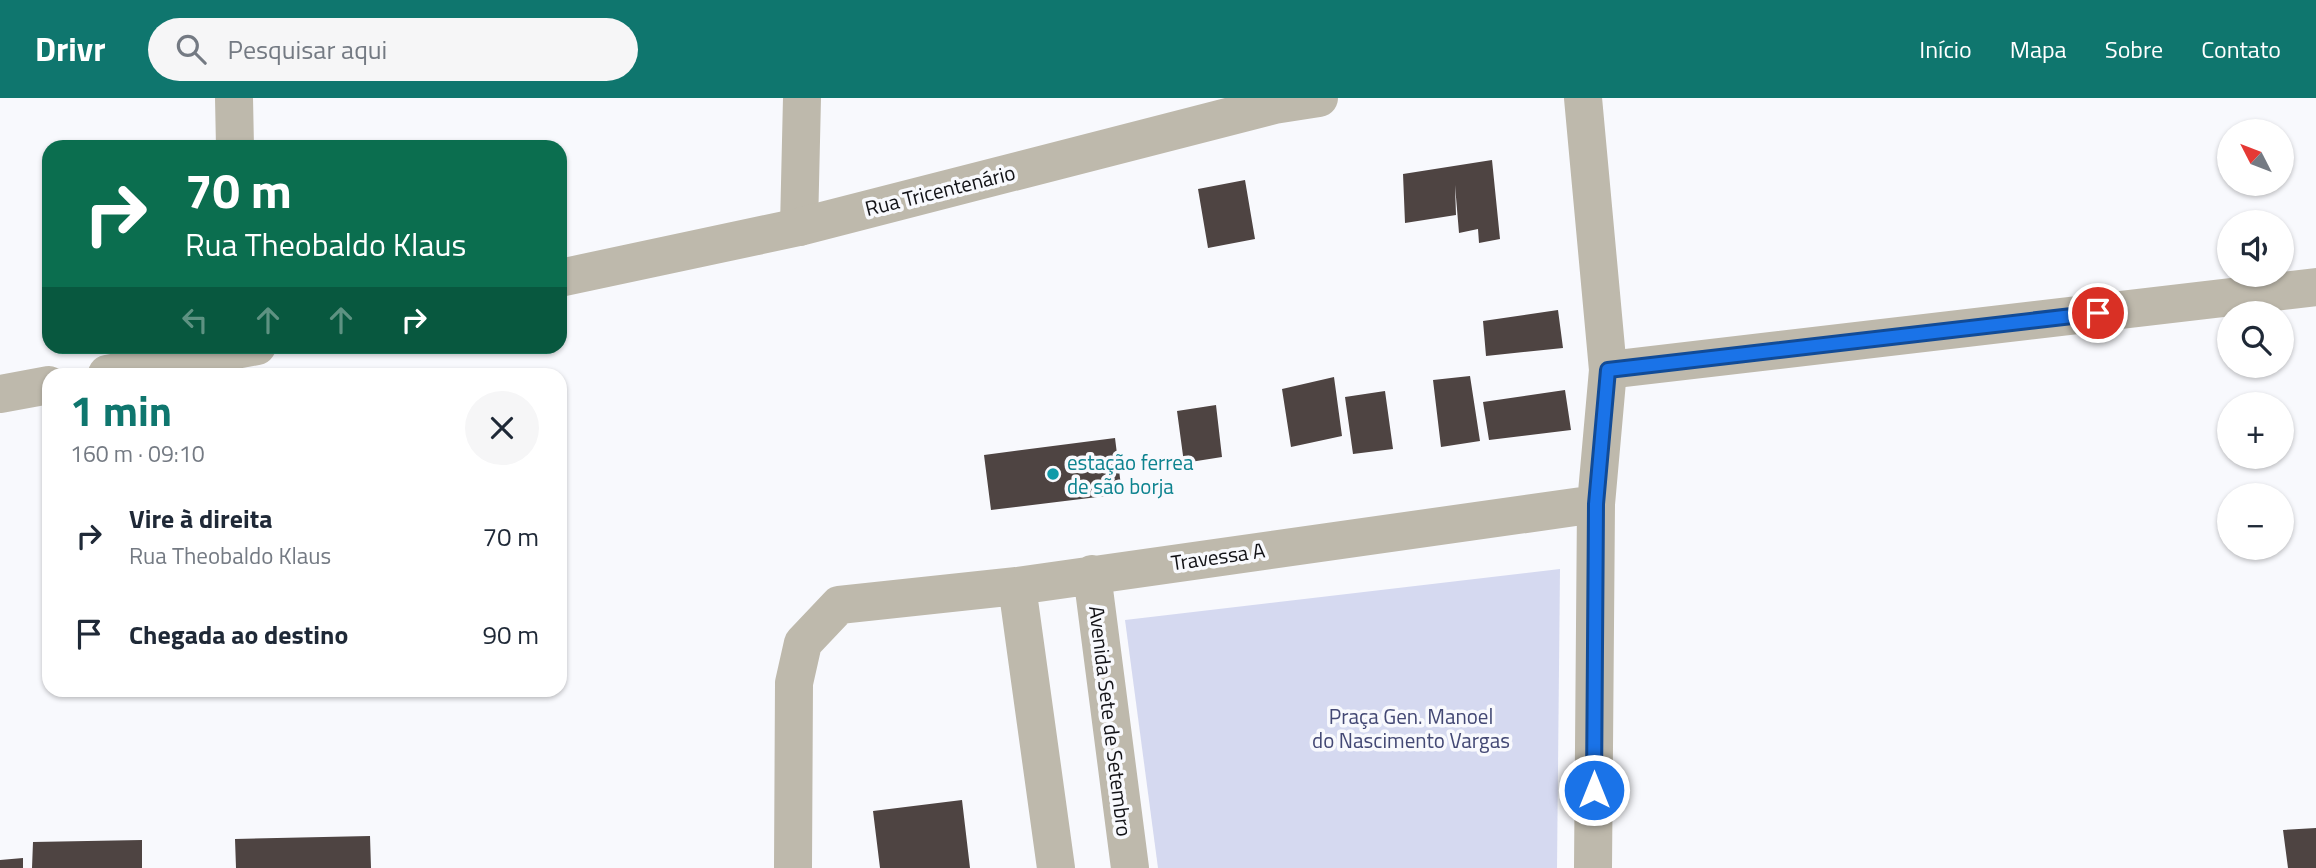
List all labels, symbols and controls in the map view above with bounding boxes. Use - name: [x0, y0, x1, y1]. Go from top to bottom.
- search box: [148, 18, 638, 81]
- text: Drivr: [35, 24, 106, 74]
- icon: search: [172, 30, 210, 68]
- text: Pesquisar aqui: [228, 30, 387, 69]
- text: Início: [1919, 31, 1972, 67]
- text: Mapa: [2010, 31, 2067, 67]
- text: Sobre: [2105, 31, 2163, 67]
- text: Contato: [2201, 31, 2281, 67]
- north arrow: [2217, 119, 2294, 196]
- map controls: [2217, 119, 2294, 560]
- text: 70 m: [185, 152, 292, 227]
- street label: Rua Tricentenário: [861, 156, 1019, 224]
- icon: right: [70, 168, 161, 259]
- button: sound: [2217, 210, 2294, 287]
- text: Rua Theobaldo Klaus: [185, 220, 466, 268]
- pin: [2068, 283, 2128, 343]
- icon: arrive: [2079, 294, 2117, 332]
- icon: left: [176, 301, 214, 339]
- icon: ahead: [249, 301, 287, 339]
- icon: ahead: [322, 301, 360, 339]
- icon: right: [395, 301, 433, 339]
- button: search: [2217, 301, 2294, 378]
- text: 1 min: [70, 378, 172, 442]
- button: close: [465, 391, 539, 465]
- button: +: [2217, 392, 2294, 469]
- text: 160 m · 09:10: [70, 436, 205, 471]
- place label: estação ferrea de são borja: [1067, 446, 1194, 502]
- marker: estação ferrea de são borja: [1045, 466, 1061, 482]
- button: −: [2217, 483, 2294, 560]
- text: Vire à direita: [129, 499, 272, 538]
- icon: right: [70, 517, 108, 555]
- text: 70 m: [482, 517, 539, 556]
- street label: Travessa A: [1169, 534, 1268, 578]
- text: Rua Theobaldo Klaus: [129, 538, 331, 573]
- street label: Avenida Sete de Setembro: [1081, 604, 1141, 838]
- icon: arrive: [70, 615, 108, 653]
- text: Chegada ao destino: [129, 615, 348, 654]
- text: 90 m: [482, 615, 539, 654]
- park label: Praça Gen. Manoel do Nascimento Vargas: [1312, 700, 1510, 756]
- position arrow: [1557, 753, 1631, 827]

